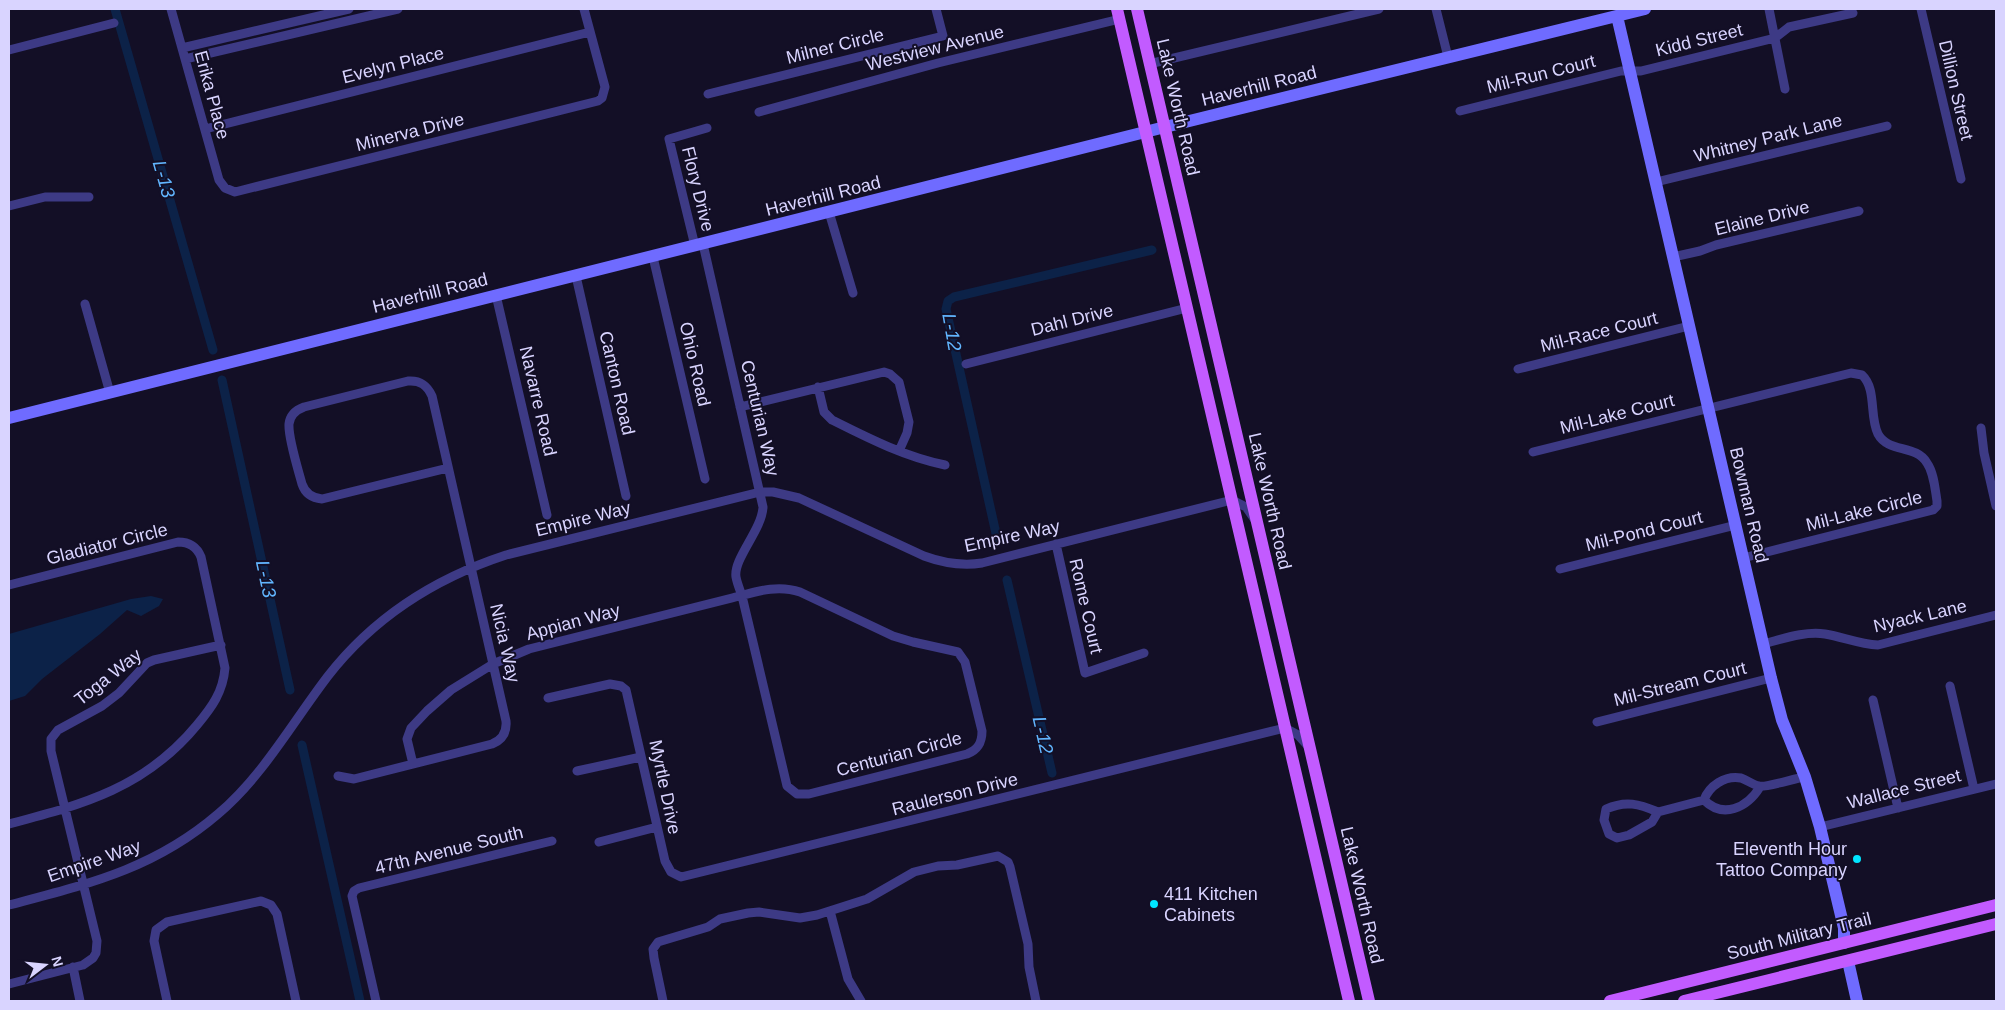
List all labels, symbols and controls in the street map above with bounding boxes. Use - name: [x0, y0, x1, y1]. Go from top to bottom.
- street label: Kidd Street: [1653, 20, 1745, 60]
- street label: Westview Avenue: [864, 21, 1006, 75]
- street label: Milner Circle: [784, 24, 886, 68]
- street label: Lake Worth Road: [1153, 37, 1203, 177]
- street label: Dillion Street: [1935, 38, 1977, 142]
- street label: Evelyn Place: [340, 43, 446, 87]
- street label: Erika Place: [191, 48, 233, 142]
- street label: Mil-Run Court: [1485, 51, 1597, 97]
- street label: Haverhill Road: [1199, 62, 1319, 110]
- street label: Minerva Drive: [354, 109, 466, 155]
- street label: Whitney Park Lane: [1692, 110, 1844, 166]
- street label: Flory Drive: [678, 144, 718, 234]
- water label: L-13: [149, 158, 179, 201]
- street label: Haverhill Road: [763, 172, 883, 220]
- street label: Elaine Drive: [1712, 197, 1812, 239]
- street label: Haverhill Road: [370, 269, 490, 317]
- street label: Dahl Drive: [1029, 300, 1115, 340]
- street label: Mil-Race Court: [1538, 308, 1660, 356]
- water label: L-12: [938, 311, 966, 353]
- street label: Ohio Road: [676, 320, 714, 408]
- street label: Canton Road: [595, 329, 639, 437]
- street label: Navarre Road: [516, 344, 560, 458]
- street label: Centurian Way: [737, 358, 783, 478]
- street label: Mil-Lake Court: [1558, 390, 1676, 438]
- street label: Lake Worth Road: [1245, 431, 1295, 571]
- street label: Bowman Road: [1726, 445, 1772, 565]
- street label: Mil-Lake Circle: [1804, 487, 1924, 535]
- street label: Empire Way: [533, 498, 633, 540]
- street label: Mil-Pond Court: [1583, 507, 1705, 555]
- street label: Empire Way: [962, 516, 1062, 556]
- street label: Gladiator Circle: [44, 519, 170, 569]
- street label: Rome Court: [1065, 556, 1107, 656]
- water label: L-13: [252, 558, 280, 600]
- street label: Nyack Lane: [1871, 596, 1969, 636]
- street label: Appian Way: [524, 600, 622, 644]
- street label: Nicia Way: [486, 602, 524, 684]
- street label: Toga Way: [71, 645, 145, 709]
- street label: Mil-Stream Court: [1612, 658, 1748, 710]
- water label: L-12: [1028, 714, 1058, 756]
- street label: Centurian Circle: [834, 728, 964, 780]
- street label: Myrtle Drive: [645, 738, 685, 836]
- street label: Wallace Street: [1845, 765, 1963, 813]
- street label: Raulerson Drive: [890, 769, 1020, 819]
- street label: 47th Avenue South: [373, 822, 525, 878]
- street label: Lake Worth Road: [1337, 825, 1387, 965]
- street label: Empire Way: [45, 836, 143, 886]
- place label: Eleventh Hour Tattoo Company: [1716, 839, 1847, 880]
- marker: Eleventh Hour Tattoo Company: [1851, 853, 1863, 865]
- place label: 411 Kitchen Cabinets: [1164, 884, 1258, 925]
- marker: 411 Kitchen Cabinets: [1148, 898, 1160, 910]
- street label: South Military Trail: [1725, 908, 1873, 964]
- north arrow: [20, 940, 70, 990]
- text: N: [48, 954, 67, 968]

